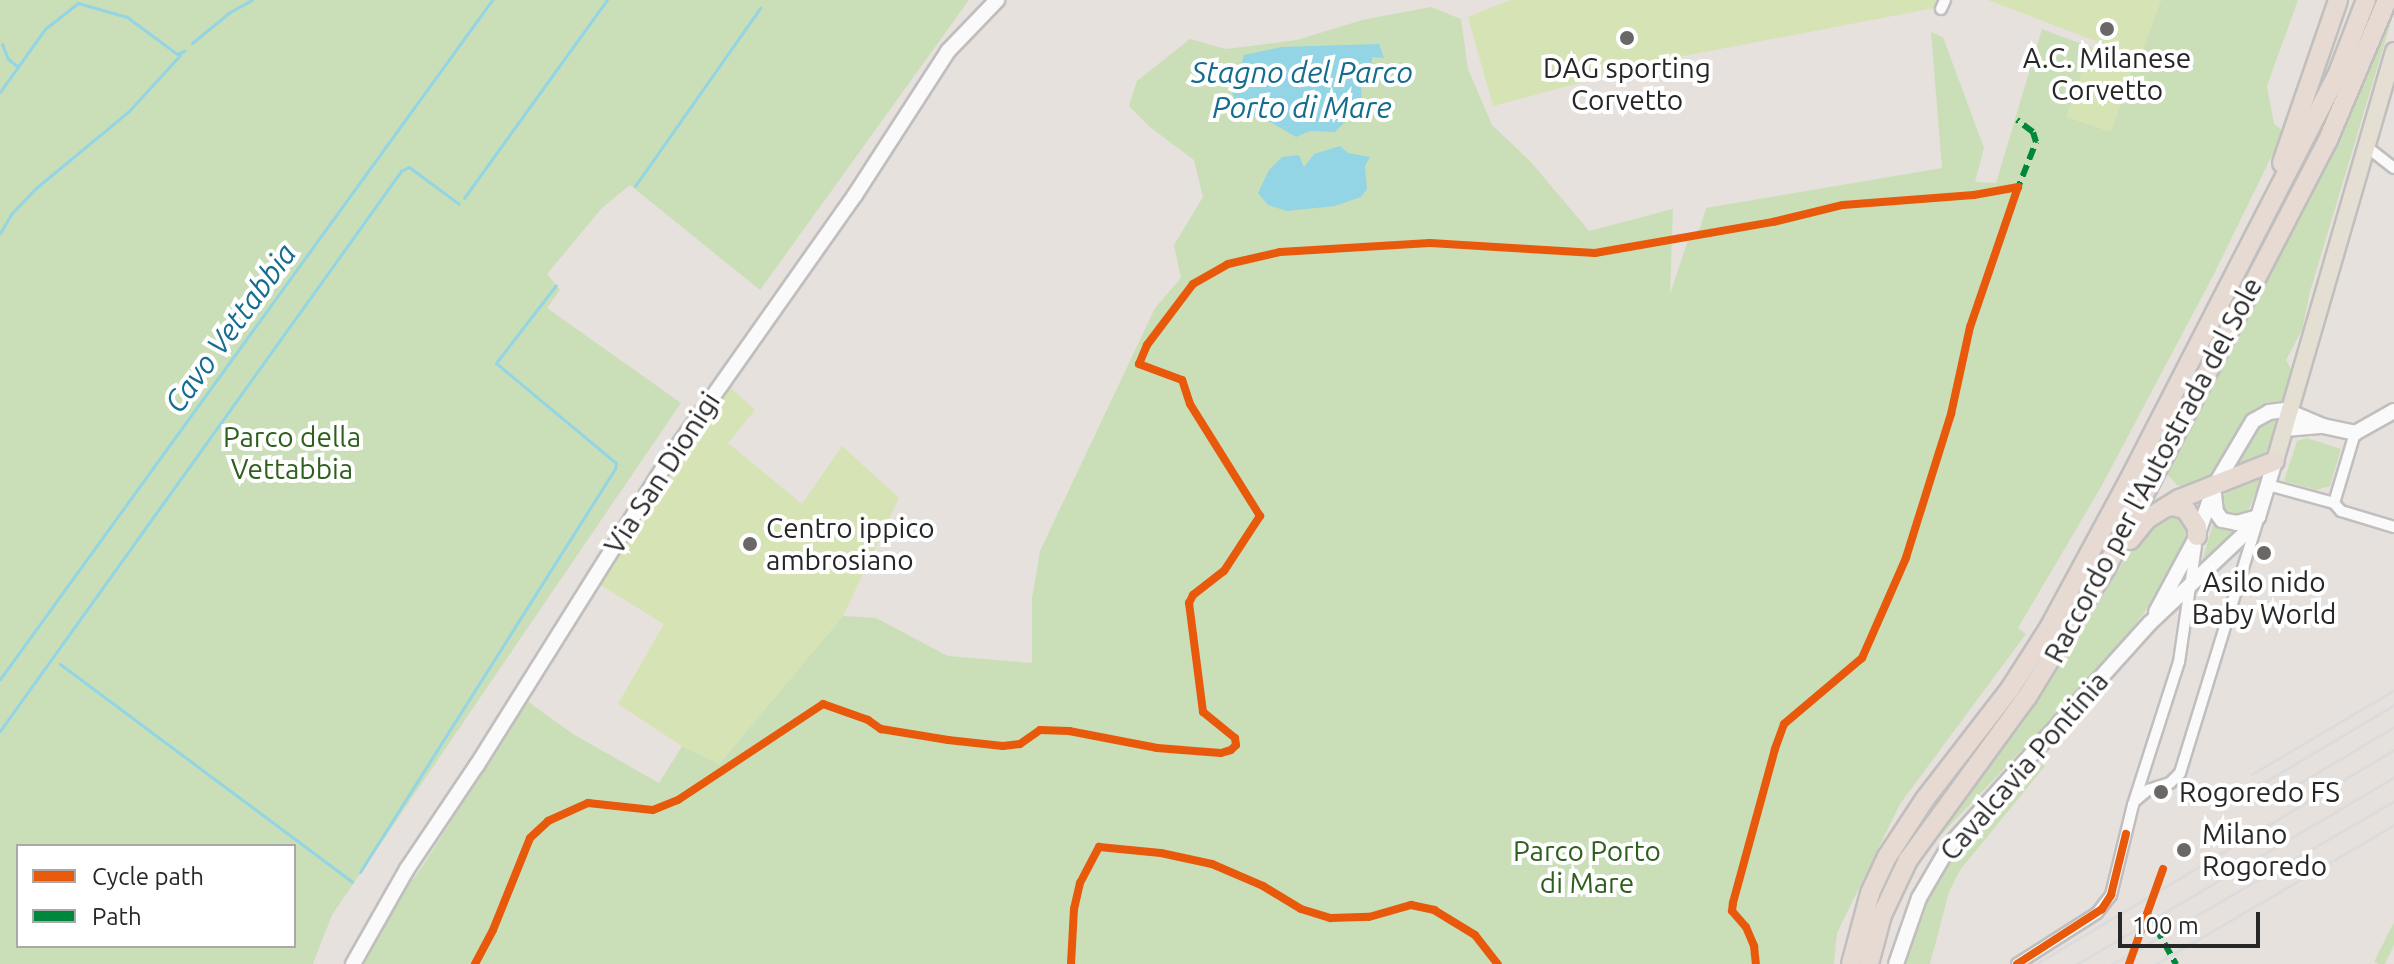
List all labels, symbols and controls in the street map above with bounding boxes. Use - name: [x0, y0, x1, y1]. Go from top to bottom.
- marker: A.C. Milanese Corvetto: [2098, 20, 2116, 38]
- marker: DAG sporting Corvetto: [1618, 29, 1636, 47]
- place label: A.C. Milanese Corvetto: [2023, 41, 2191, 107]
- place label: DAG sporting Corvetto: [1543, 51, 1711, 117]
- water label: Stagno del Parco Porto di Mare: [1191, 54, 1413, 124]
- water label: Cavo Vettabbia: [157, 236, 303, 420]
- street label: Raccordo per l'Autostrada del Sole: [2037, 272, 2269, 668]
- street label: Via San Dionigi: [597, 386, 727, 560]
- park label: Parco della Vettabbia: [223, 420, 361, 486]
- place label: Centro ippico ambrosiano: [766, 511, 935, 577]
- marker: Centro ippico ambrosiano: [741, 535, 759, 553]
- marker: Asilo nido Baby World: [2255, 544, 2273, 562]
- place label: Asilo nido Baby World: [2192, 565, 2336, 631]
- street label: Cavalcavia Pontinia: [1933, 665, 2115, 867]
- place label: Rogoredo FS: [2179, 775, 2340, 809]
- marker: Rogoredo FS: [2150, 781, 2172, 803]
- place label: Milano Rogoredo: [2202, 817, 2327, 883]
- park label: Parco Porto di Mare: [1513, 834, 1661, 900]
- marker: Milano Rogoredo: [2173, 839, 2195, 861]
- legend: [16, 844, 296, 948]
- text: Cycle path: [92, 863, 204, 890]
- scale bar: [2122, 896, 2264, 946]
- text: Path: [92, 903, 142, 930]
- text: 100 m: [2132, 912, 2199, 939]

